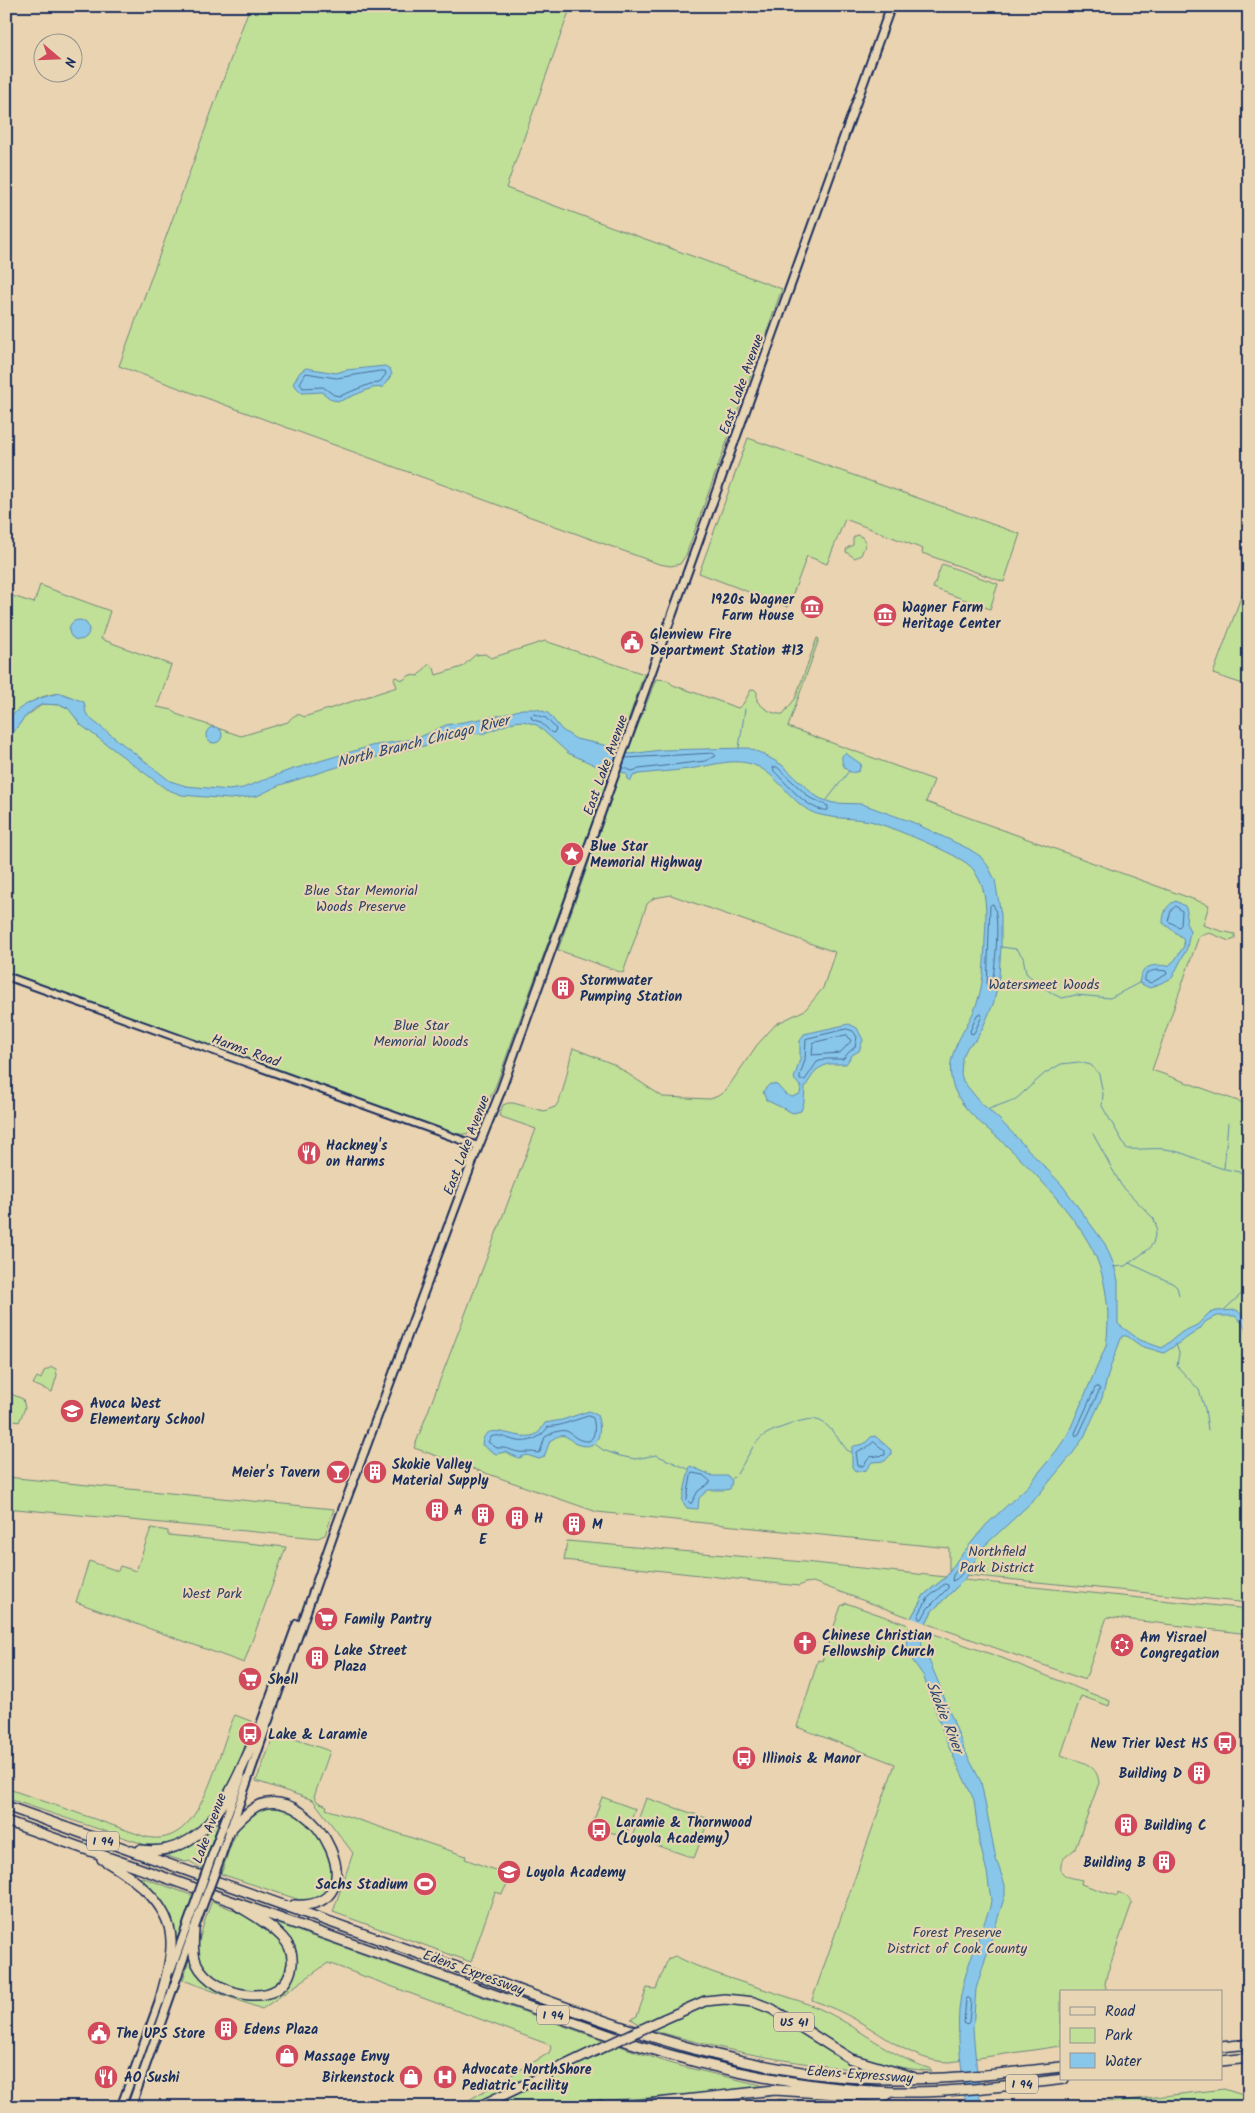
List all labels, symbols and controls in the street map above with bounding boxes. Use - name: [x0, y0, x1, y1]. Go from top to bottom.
- north arrow: [32, 32, 82, 82]
- text: N: [57, 54, 81, 70]
- street label: East Lake Avenue: [714, 330, 771, 438]
- place label: 1920s Wagner Farm House: [711, 589, 795, 627]
- museum icon: 1920s Wagner Farm House: [799, 594, 825, 620]
- place label: Wagner Farm Heritage Center: [902, 597, 1001, 635]
- museum icon: Wagner Farm Heritage Center: [872, 602, 898, 628]
- place label: Glenview Fire Department Station #13: [650, 624, 804, 662]
- public building icon: Glenview Fire Department Station #13: [619, 629, 645, 655]
- water label: North Branch Chicago River: [335, 708, 515, 775]
- street label: East Lake Avenue: [578, 711, 635, 819]
- place label: Blue Star Memorial Highway: [590, 836, 703, 874]
- place icon: Blue Star Memorial Highway: [559, 841, 585, 867]
- park label: Blue Star Memorial Woods Preserve: [304, 880, 418, 918]
- place label: Stormwater Pumping Station: [580, 970, 683, 1008]
- park label: Watersmeet Woods: [988, 974, 1100, 996]
- building icon: Stormwater Pumping Station: [550, 975, 576, 1001]
- park label: Blue Star Memorial Woods: [374, 1015, 469, 1053]
- street label: Harms Road: [208, 1028, 284, 1074]
- street label: East Lake Avenue: [438, 1091, 496, 1199]
- place label: Hackney's on Harms: [326, 1135, 388, 1173]
- restaurant icon: Hackney's on Harms: [296, 1140, 322, 1166]
- place label: Avoca West Elementary School: [90, 1393, 205, 1431]
- school or university icon: Avoca West Elementary School: [59, 1398, 85, 1424]
- place label: Skokie Valley Material Supply: [392, 1454, 489, 1492]
- bar icon: Meier's Tavern: [325, 1459, 351, 1485]
- building icon: Skokie Valley Material Supply: [362, 1459, 388, 1485]
- place label: Meier's Tavern: [232, 1462, 320, 1484]
- building icon: A: [424, 1497, 450, 1523]
- place label: A: [454, 1500, 463, 1522]
- building icon: E: [470, 1502, 496, 1528]
- building icon: H: [504, 1505, 530, 1531]
- place label: H: [534, 1508, 543, 1530]
- building icon: M: [561, 1511, 587, 1537]
- place label: M: [592, 1514, 603, 1536]
- place label: E: [479, 1529, 488, 1551]
- park label: Northfield Park District: [960, 1541, 1035, 1579]
- park label: West Park: [182, 1583, 242, 1605]
- supermarket icon: Family Pantry: [313, 1606, 339, 1632]
- place label: Family Pantry: [344, 1609, 432, 1631]
- place label: Chinese Christian Fellowship Church: [822, 1625, 934, 1663]
- place label: Am Yisrael Congregation: [1140, 1627, 1220, 1665]
- church icon: Chinese Christian Fellowship Church: [792, 1630, 818, 1656]
- synagogue icon: Am Yisrael Congregation: [1109, 1632, 1135, 1658]
- place label: Lake Street Plaza: [334, 1640, 408, 1678]
- building icon: Lake Street Plaza: [304, 1645, 330, 1671]
- supermarket icon: Shell: [237, 1666, 263, 1692]
- place label: Shell: [268, 1669, 298, 1691]
- water label: Skokie River: [919, 1678, 970, 1760]
- bus stop icon: Lake & Laramie: [237, 1721, 263, 1747]
- place label: Lake & Laramie: [268, 1724, 367, 1746]
- bus stop icon: New Trier West HS: [1212, 1730, 1238, 1756]
- place label: New Trier West HS: [1090, 1733, 1208, 1755]
- bus stop icon: Illinois & Manor: [731, 1745, 757, 1771]
- place label: Illinois & Manor: [762, 1748, 861, 1770]
- building icon: Building D: [1186, 1760, 1212, 1786]
- place label: Building D: [1119, 1763, 1182, 1785]
- street label: Lake Avenue: [187, 1789, 233, 1867]
- place label: Laramie & Thornwood (Loyola Academy): [616, 1812, 752, 1850]
- building icon: Building C: [1113, 1812, 1139, 1838]
- place label: Building C: [1144, 1815, 1207, 1837]
- bus stop icon: Laramie & Thornwood (Loyola Academy): [586, 1817, 612, 1843]
- road number: I 94: [87, 1832, 119, 1850]
- building icon: Building B: [1151, 1849, 1177, 1875]
- place label: Building B: [1083, 1852, 1146, 1874]
- school or university icon: Loyola Academy: [496, 1859, 522, 1885]
- place label: Loyola Academy: [526, 1862, 627, 1884]
- sports icon: Sachs Stadium: [412, 1871, 438, 1897]
- place label: Sachs Stadium: [316, 1874, 409, 1896]
- park label: Forest Preserve District of Cook County: [887, 1922, 1028, 1960]
- street label: Edens Expressway: [420, 1944, 528, 2002]
- legend: [1060, 1990, 1222, 2080]
- text: Road: [1105, 2000, 1136, 2024]
- road number: I 94: [537, 2006, 569, 2024]
- road number: US 41: [774, 2012, 814, 2031]
- building icon: Edens Plaza: [213, 2016, 239, 2042]
- place label: Edens Plaza: [244, 2019, 318, 2041]
- public building icon: The UPS Store: [86, 2020, 112, 2046]
- place label: The UPS Store: [116, 2023, 205, 2045]
- text: Park: [1105, 2024, 1133, 2048]
- shop icon: Massage Envy: [274, 2043, 300, 2069]
- place label: Massage Envy: [304, 2046, 390, 2068]
- text: Water: [1105, 2050, 1142, 2074]
- place label: Advocate NorthShore Pediatric Facility: [462, 2059, 592, 2097]
- street label: Edens Expressway: [806, 2060, 914, 2090]
- restaurant icon: AO Sushi: [93, 2064, 119, 2090]
- shop icon: Birkenstock: [398, 2064, 424, 2090]
- hospital icon: Advocate NorthShore Pediatric Facility: [432, 2064, 458, 2090]
- place label: AO Sushi: [124, 2067, 180, 2089]
- place label: Birkenstock: [322, 2067, 395, 2089]
- road number: I 94: [1006, 2074, 1038, 2094]

